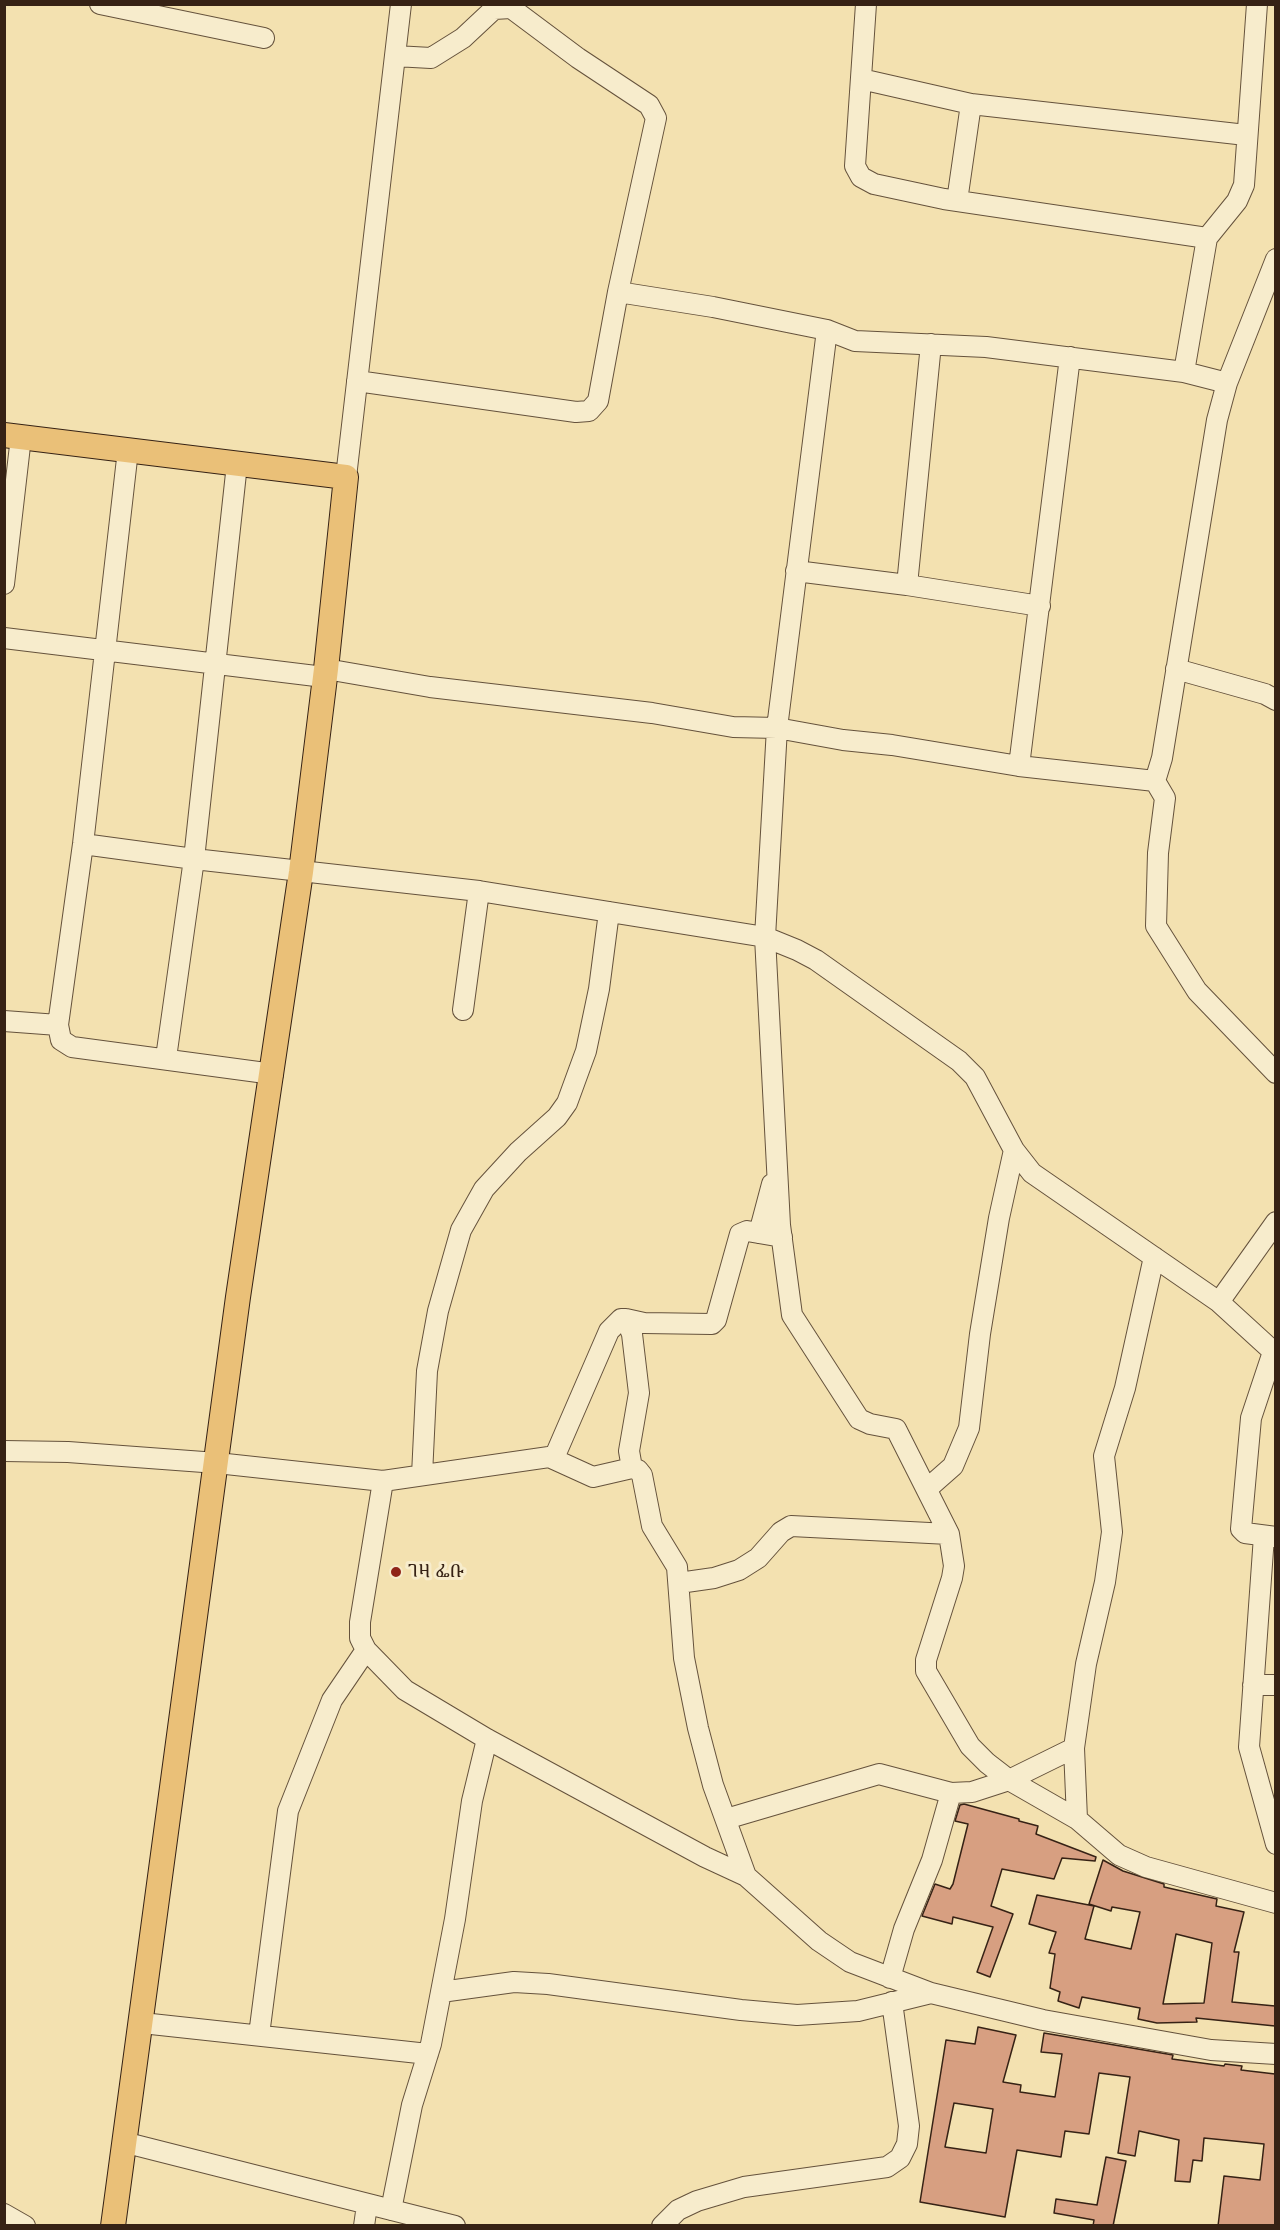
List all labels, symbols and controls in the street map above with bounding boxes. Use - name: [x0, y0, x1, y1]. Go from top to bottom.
- place label: ገዛ ፌቡ: [408, 1561, 464, 1583]
- marker: ገዛ ፌቡ: [389, 1565, 403, 1579]

